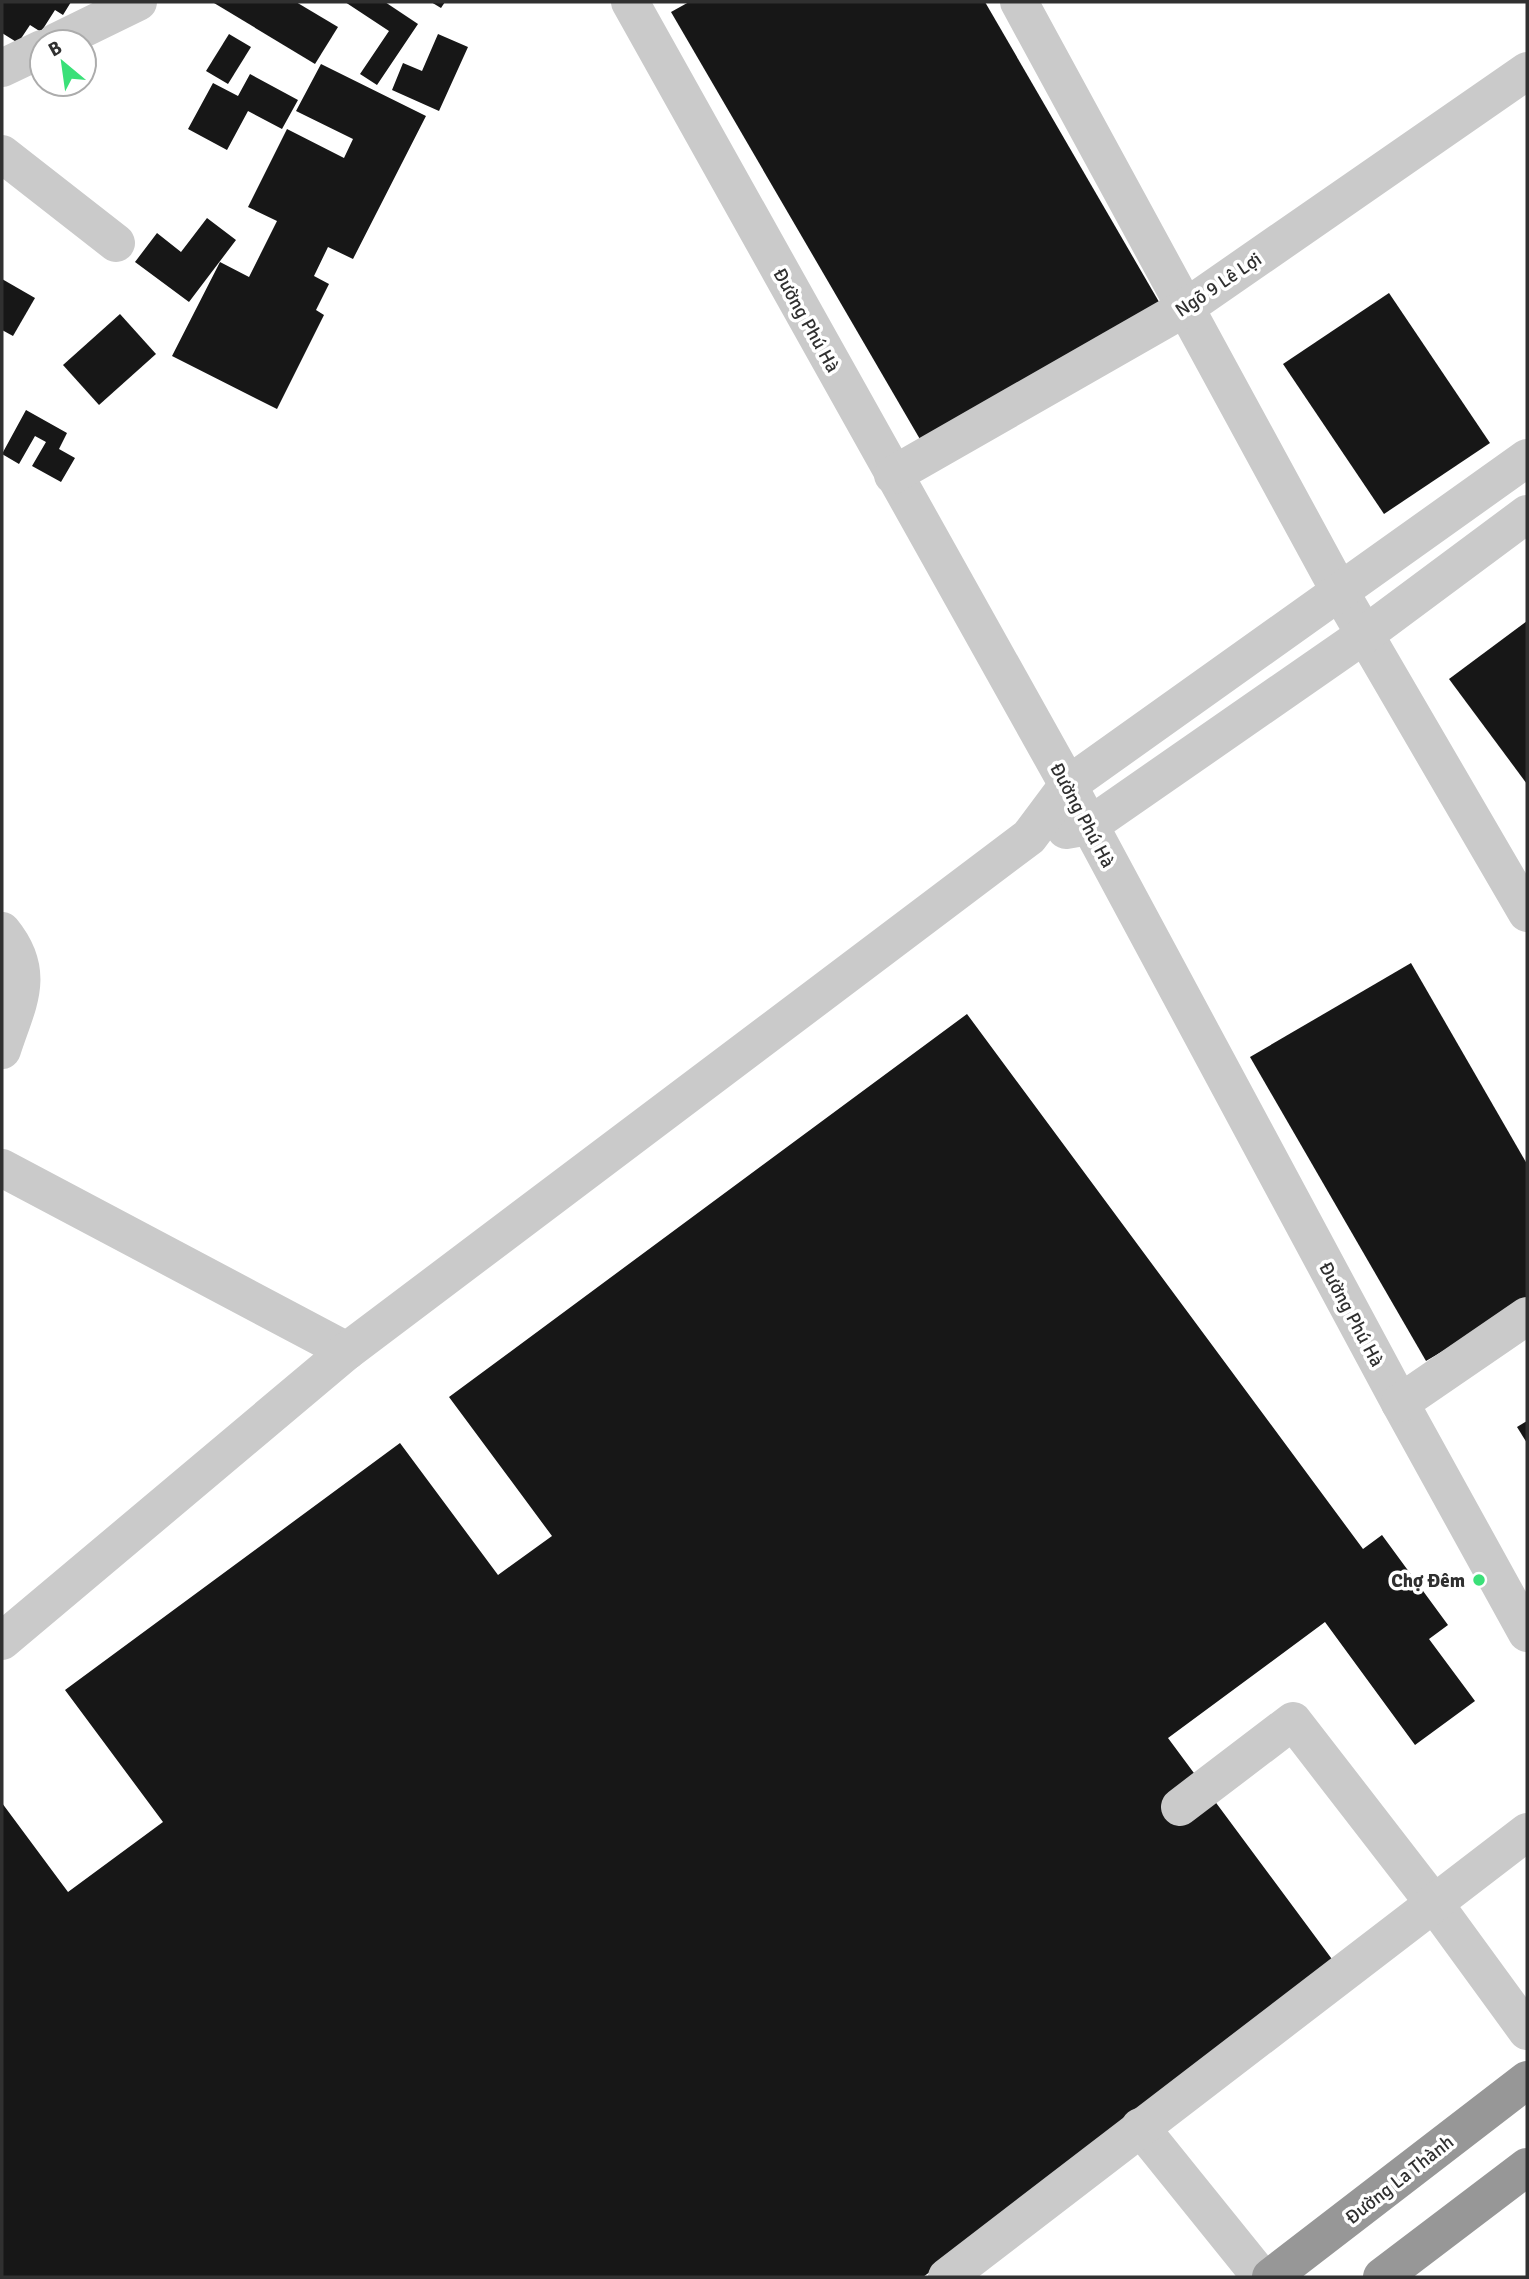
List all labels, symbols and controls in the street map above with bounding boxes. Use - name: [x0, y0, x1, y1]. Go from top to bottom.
- north arrow: [28, 28, 98, 98]
- text: B: [44, 36, 66, 62]
- street label: Ngõ 9 Lê Lợi: [1171, 247, 1266, 323]
- street label: Đường Phú Hà: [768, 264, 845, 377]
- street label: Đường Phú Hà: [1044, 759, 1120, 872]
- street label: Đường Phú Hà: [1313, 1258, 1389, 1371]
- place label: Chợ Đêm: [1391, 1569, 1465, 1593]
- marker: Chợ Đêm: [1471, 1572, 1487, 1588]
- street label: Đường La Thành: [1341, 2130, 1459, 2230]

